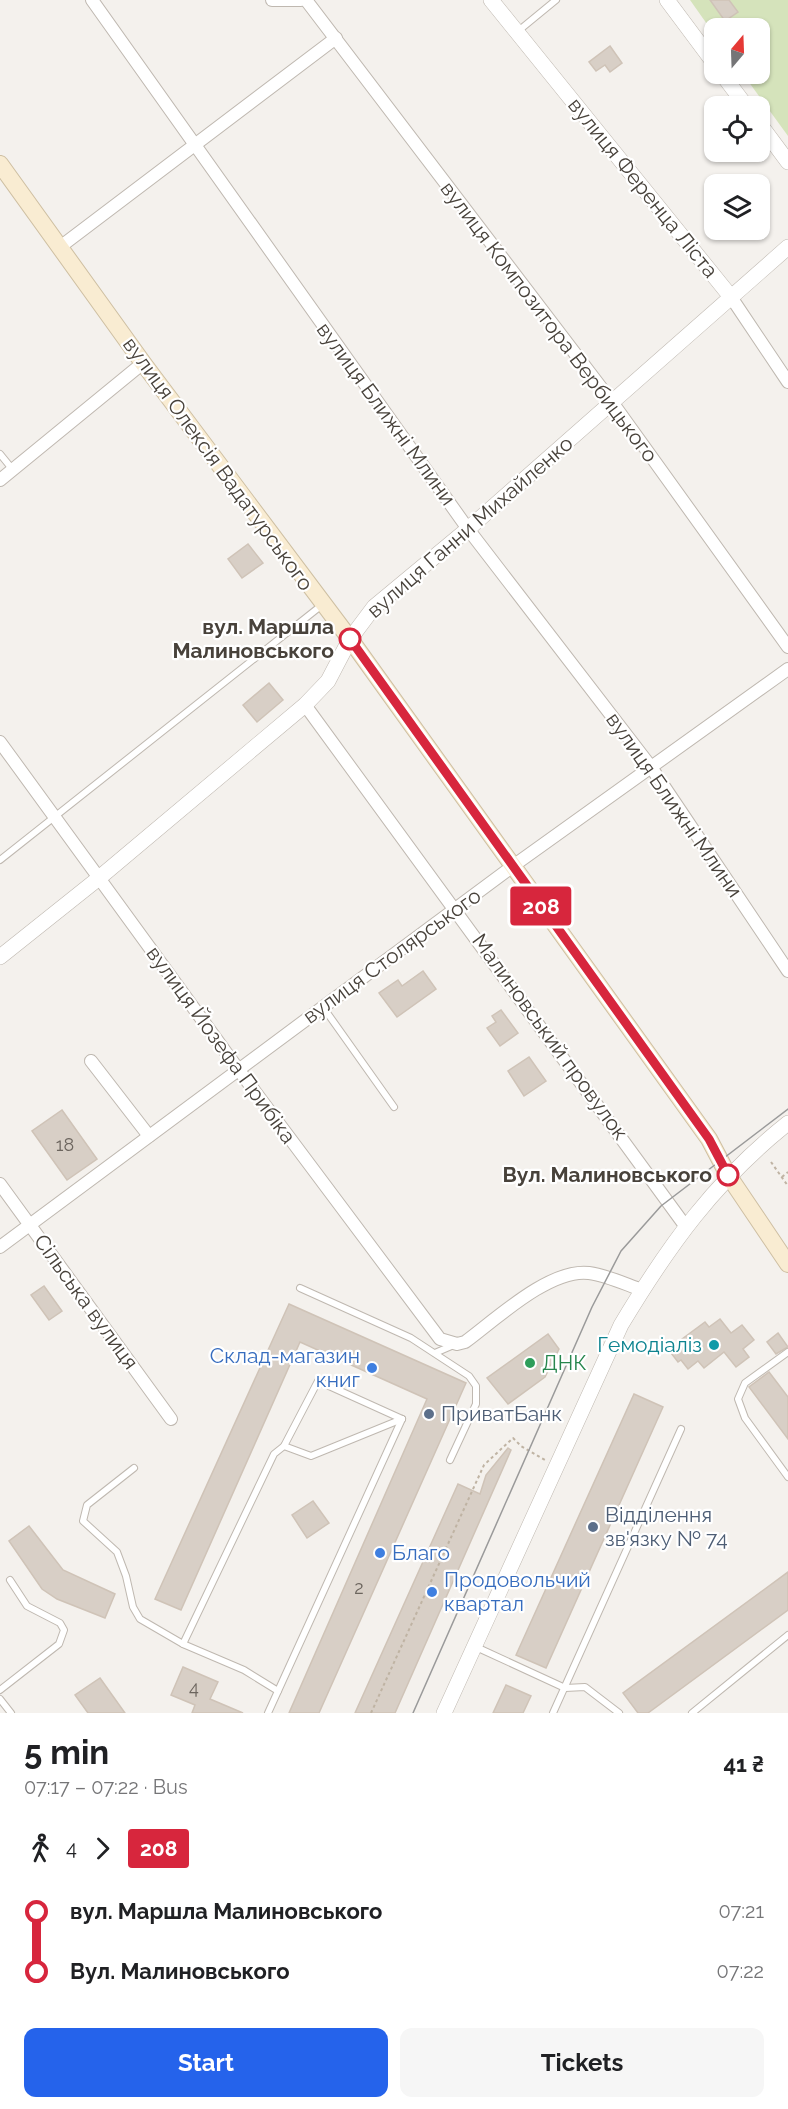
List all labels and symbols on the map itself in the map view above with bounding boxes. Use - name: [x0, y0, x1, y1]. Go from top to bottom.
- north arrow: [704, 18, 770, 84]
- street label: вулиця Ференца Ліста: [563, 93, 724, 283]
- street label: вулиця Композитора Вербицького: [436, 176, 663, 467]
- street label: вулиця Ближні Млини: [312, 317, 461, 510]
- street label: вулиця Олексія Вадатурського: [118, 332, 319, 595]
- street label: вулиця Ганни Михайленко: [362, 430, 578, 623]
- place label: вул. Маршла Малиновського: [173, 614, 334, 663]
- marker: вул. Маршла Малиновського: [339, 628, 361, 650]
- street label: вулиця Ближні Млини: [601, 707, 748, 902]
- street label: вулиця Столярського: [298, 883, 486, 1029]
- line badge: 208: [506, 886, 576, 926]
- street label: Малиновський провулок: [467, 929, 634, 1145]
- street label: вулиця Йозефа Прибіка: [142, 941, 301, 1148]
- house number: 18: [56, 1134, 74, 1155]
- place label: Вул. Малиновського: [502, 1162, 712, 1187]
- marker: Вул. Малиновського: [717, 1164, 739, 1186]
- street label: Сільська вулиця: [29, 1229, 144, 1374]
- place label: Гемодіаліз: [597, 1332, 702, 1357]
- marker: Гемодіаліз: [707, 1338, 721, 1352]
- place label: Склад-магазин книг: [210, 1343, 360, 1392]
- place label: ДНК: [542, 1350, 587, 1375]
- marker: ДНК: [523, 1356, 537, 1370]
- marker: Склад-магазин книг: [365, 1361, 379, 1375]
- place label: ПриватБанк: [441, 1401, 562, 1426]
- marker: ПриватБанк: [422, 1407, 436, 1421]
- place label: Відділення зв'язку № 74: [605, 1502, 728, 1551]
- marker: Відділення зв'язку № 74: [586, 1520, 600, 1534]
- place label: Благо: [392, 1540, 450, 1565]
- marker: Благо: [373, 1546, 387, 1560]
- place label: Продовольчий квартал: [444, 1567, 591, 1616]
- house number: 2: [354, 1577, 364, 1598]
- marker: Продовольчий квартал: [425, 1585, 439, 1599]
- house number: 4: [189, 1677, 199, 1698]

